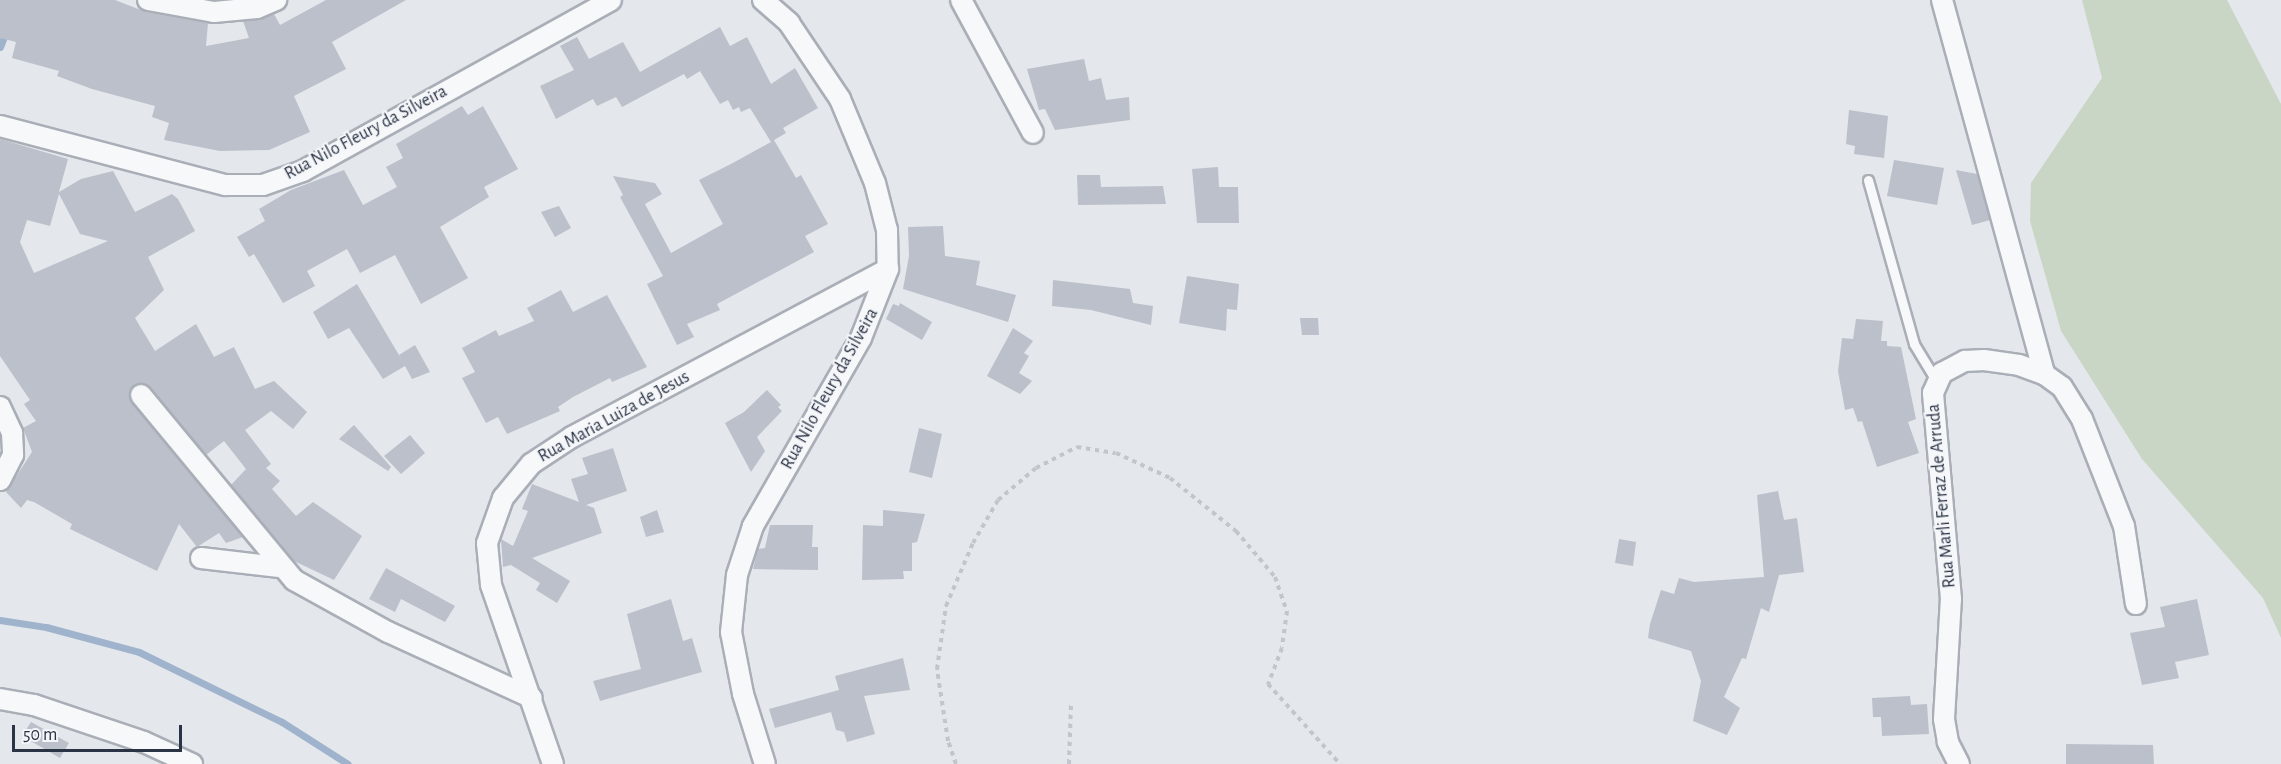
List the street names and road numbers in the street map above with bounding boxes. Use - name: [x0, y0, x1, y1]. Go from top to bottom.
- street label: Rua Nilo Fleury da Silveira: [281, 81, 451, 185]
- street label: Rua Nilo Fleury da Silveira: [777, 305, 883, 473]
- street label: Rua Maria Luiza de Jesus: [534, 366, 694, 468]
- street label: Rua Marli Ferraz de Arruda: [1923, 403, 1961, 589]

